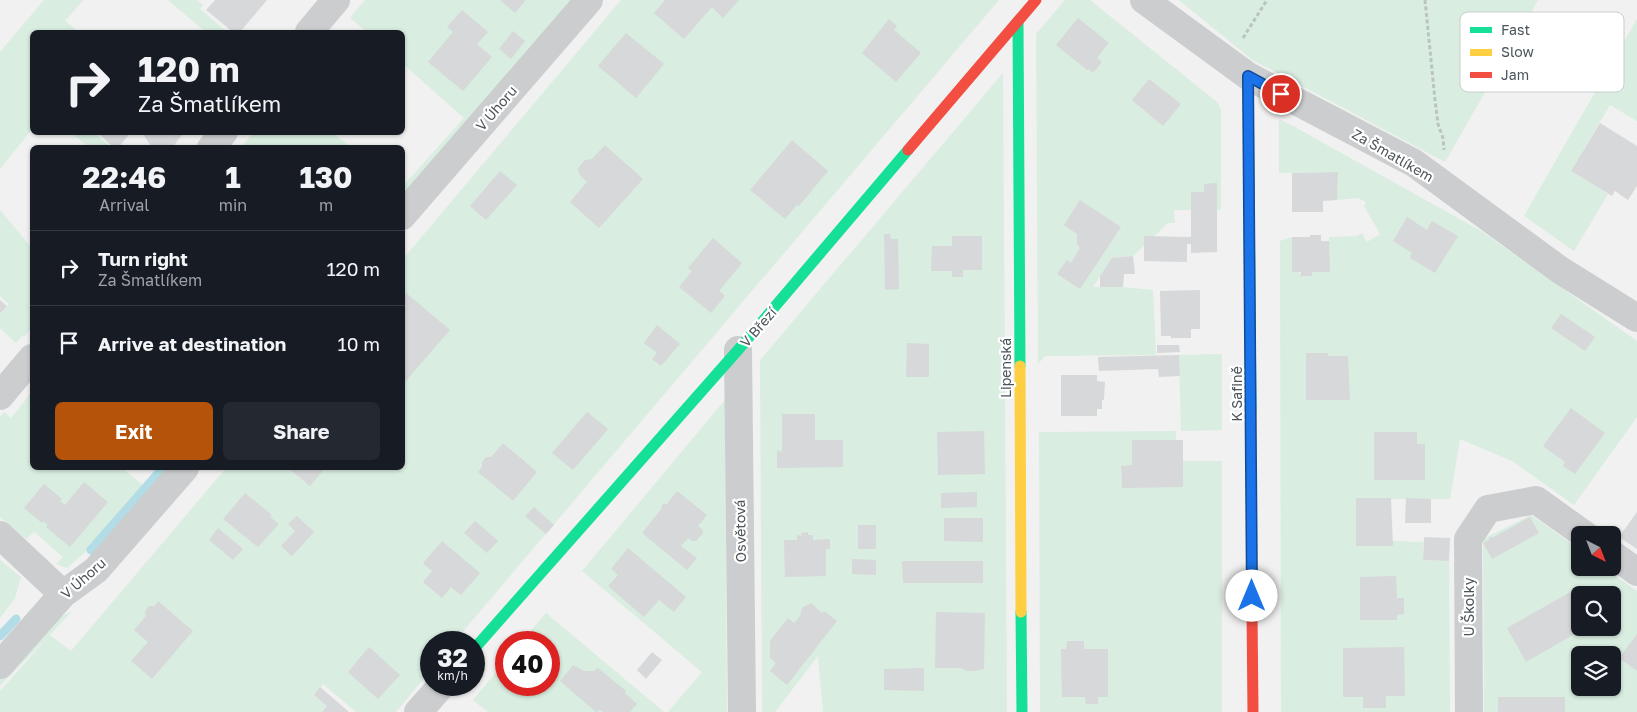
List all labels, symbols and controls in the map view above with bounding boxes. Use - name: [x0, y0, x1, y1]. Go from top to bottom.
- legend: [1460, 12, 1624, 92]
- text: Fast: [1501, 21, 1530, 38]
- text: Slow: [1501, 43, 1534, 60]
- text: 120 m: [138, 48, 240, 90]
- icon: right: [55, 50, 120, 115]
- text: Jam: [1501, 66, 1529, 83]
- pin: [1260, 73, 1302, 115]
- icon: arrive: [1267, 80, 1295, 108]
- street label: V Úhoru: [472, 82, 520, 134]
- text: Za Šmatlíkem: [138, 90, 281, 117]
- street label: Za Šmatlíkem: [1349, 125, 1437, 185]
- text: 22:46: [82, 159, 166, 195]
- text: 1: [225, 159, 241, 195]
- text: 130: [299, 159, 353, 195]
- text: Arrival: [99, 195, 149, 215]
- text: min: [219, 195, 247, 215]
- text: m: [319, 195, 333, 215]
- text: Turn right: [98, 247, 188, 270]
- icon: right: [55, 254, 83, 282]
- text: 120 m: [326, 257, 380, 280]
- text: Za Šmatlíkem: [98, 270, 202, 290]
- street label: V Březí: [736, 303, 781, 350]
- icon: arrive: [55, 329, 83, 357]
- text: Arrive at destination: [98, 332, 286, 355]
- text: 10 m: [337, 332, 380, 355]
- street label: Lipenská: [997, 338, 1014, 398]
- street label: K Safině: [1228, 366, 1245, 422]
- button: Exit: [55, 402, 213, 460]
- button: Share: [223, 402, 380, 460]
- street label: Osvětová: [731, 500, 749, 562]
- north arrow: [1571, 526, 1621, 576]
- map controls: [1571, 526, 1621, 696]
- street label: V Úhoru: [57, 554, 109, 602]
- position arrow: [1225, 569, 1277, 621]
- street label: U Školky: [1460, 577, 1477, 637]
- button: search: [1571, 586, 1621, 636]
- speed limit sign: 40: [495, 631, 560, 696]
- text: 32: [437, 642, 468, 673]
- button: layers: [1571, 646, 1621, 696]
- text: km/h: [437, 668, 468, 683]

